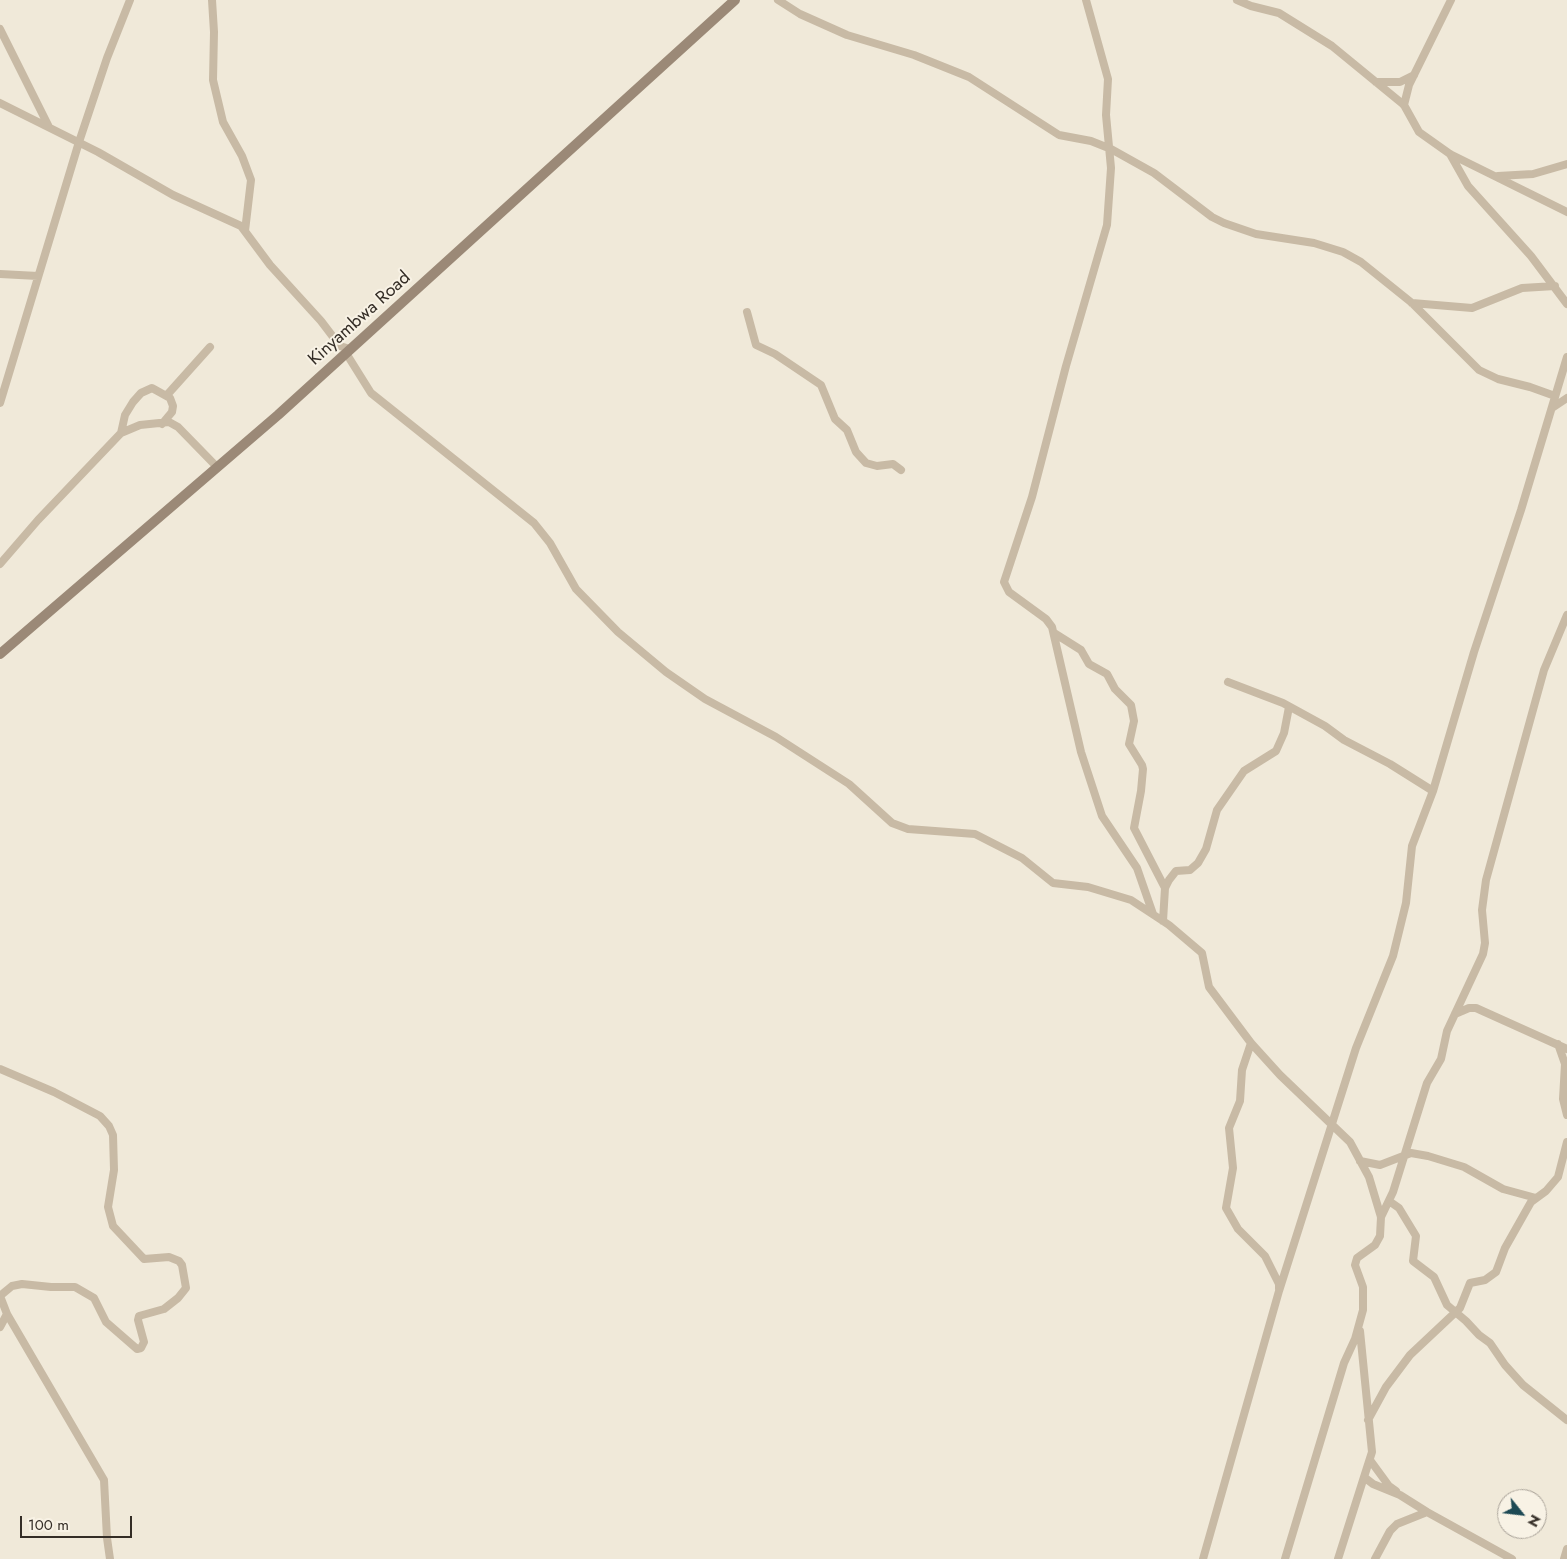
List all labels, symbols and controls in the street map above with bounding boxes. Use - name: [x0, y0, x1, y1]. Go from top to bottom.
- street label: Kinyambwa Road: [304, 267, 416, 371]
- north arrow: [1497, 1489, 1547, 1539]
- scale bar: [22, 1506, 135, 1538]
- text: N: [1523, 1511, 1546, 1531]
- text: 100 m: [28, 1514, 69, 1536]

